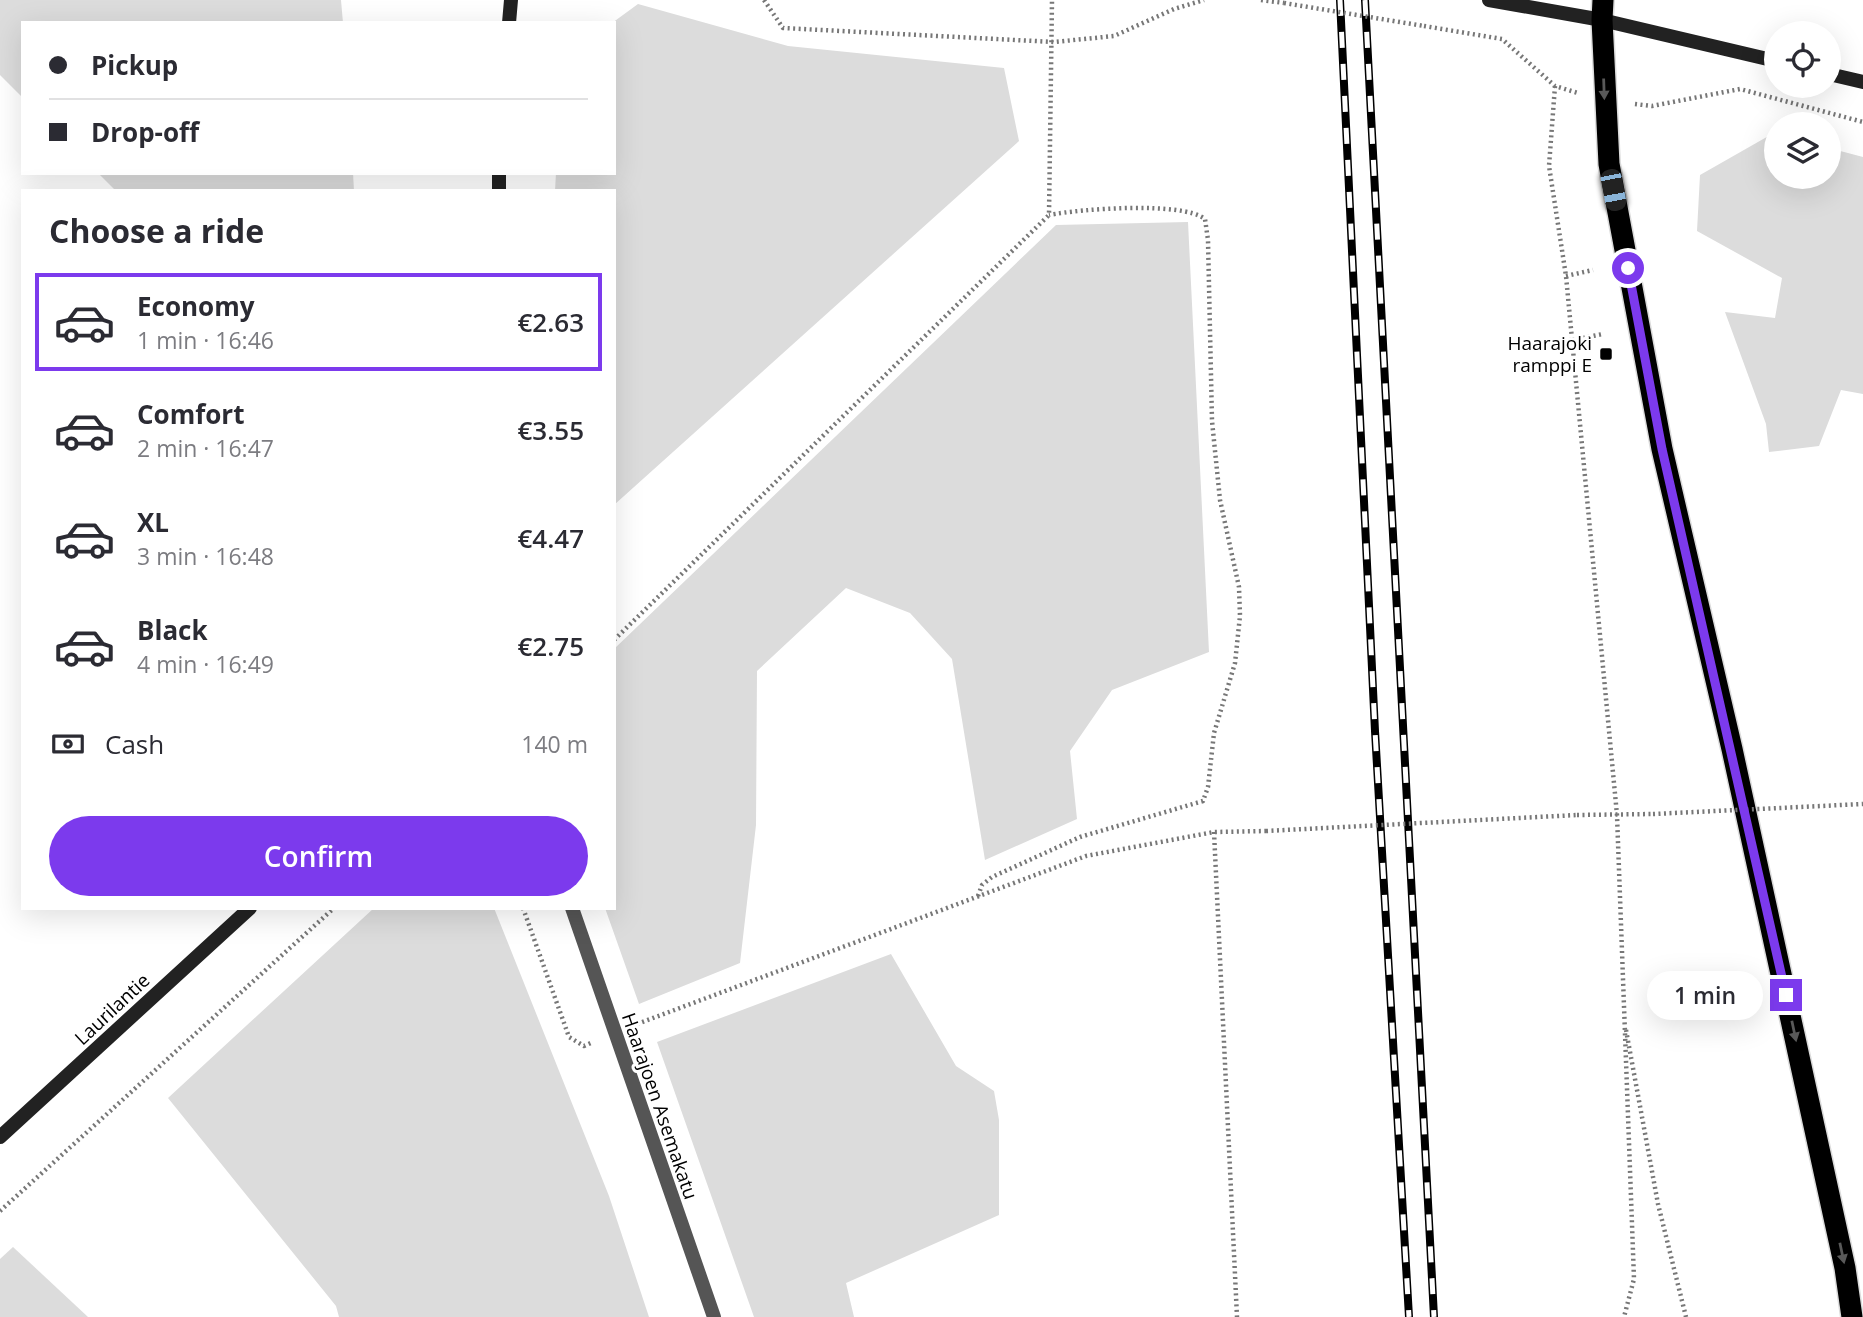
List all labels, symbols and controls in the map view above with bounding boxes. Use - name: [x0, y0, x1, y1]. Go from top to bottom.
- map controls: [1764, 21, 1841, 189]
- button: locate: [1764, 21, 1841, 98]
- text: Pickup: [91, 47, 178, 83]
- one-way arrow: [1599, 78, 1610, 100]
- button: layers: [1764, 112, 1841, 189]
- text: Drop-off: [91, 114, 199, 150]
- car: [1599, 167, 1628, 213]
- text: Choose a ride: [49, 209, 264, 252]
- route start: [1612, 252, 1644, 284]
- text: Economy: [137, 288, 255, 324]
- icon: car: [53, 291, 116, 354]
- text: €2.63: [517, 304, 584, 340]
- text: 1 min · 16:46: [137, 324, 274, 356]
- place label: Haarajoki ramppi E: [1508, 330, 1592, 378]
- marker: Haarajoki ramppi E: [1598, 346, 1614, 362]
- text: Comfort: [137, 396, 244, 432]
- icon: car: [53, 399, 116, 462]
- text: €3.55: [517, 412, 584, 448]
- text: 2 min · 16:47: [137, 432, 274, 464]
- text: XL: [137, 504, 169, 540]
- icon: car: [53, 507, 116, 570]
- text: €4.47: [517, 520, 584, 556]
- text: 3 min · 16:48: [137, 540, 274, 572]
- text: Black: [137, 612, 208, 648]
- icon: car: [53, 615, 116, 678]
- text: €2.75: [517, 628, 584, 664]
- text: 4 min · 16:49: [137, 648, 274, 680]
- icon: cash: [49, 725, 87, 763]
- text: Cash: [105, 726, 164, 762]
- text: 140 m: [521, 728, 588, 760]
- button: Confirm: [49, 816, 588, 896]
- street label: Laurilantie: [69, 967, 155, 1051]
- callout: 1 min: [1646, 970, 1762, 1020]
- text: 1 min: [1674, 979, 1736, 1011]
- route end: [1770, 979, 1802, 1011]
- street label: Haarajoen Asemakatu: [616, 1009, 704, 1203]
- one-way arrow: [1788, 1020, 1799, 1042]
- one-way arrow: [1837, 1242, 1848, 1264]

